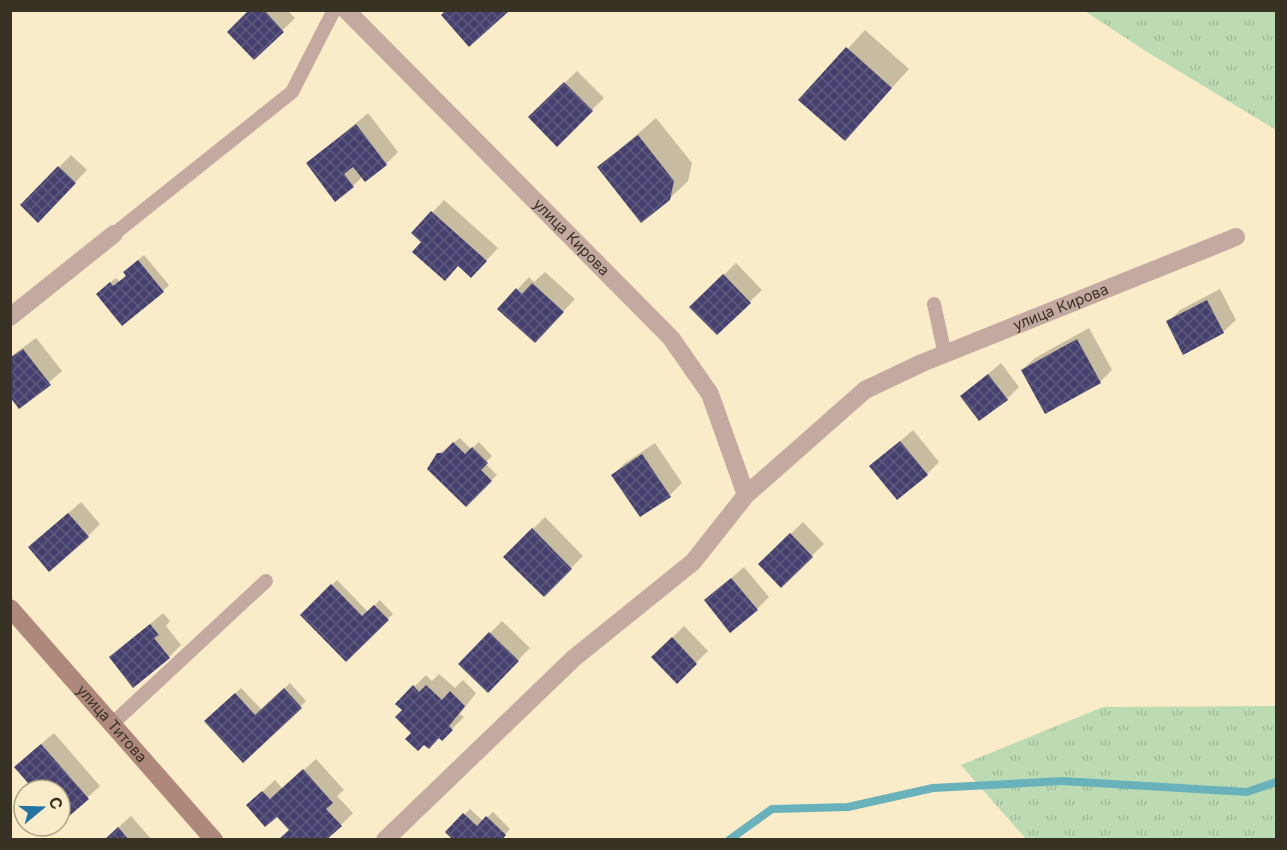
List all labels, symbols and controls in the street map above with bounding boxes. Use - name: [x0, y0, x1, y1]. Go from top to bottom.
- street label: улица Кирова: [529, 194, 614, 280]
- street label: улица Кирова: [1010, 279, 1111, 334]
- street label: улица Титова: [73, 681, 151, 766]
- north arrow: [12, 778, 72, 838]
- text: С: [45, 794, 68, 812]

